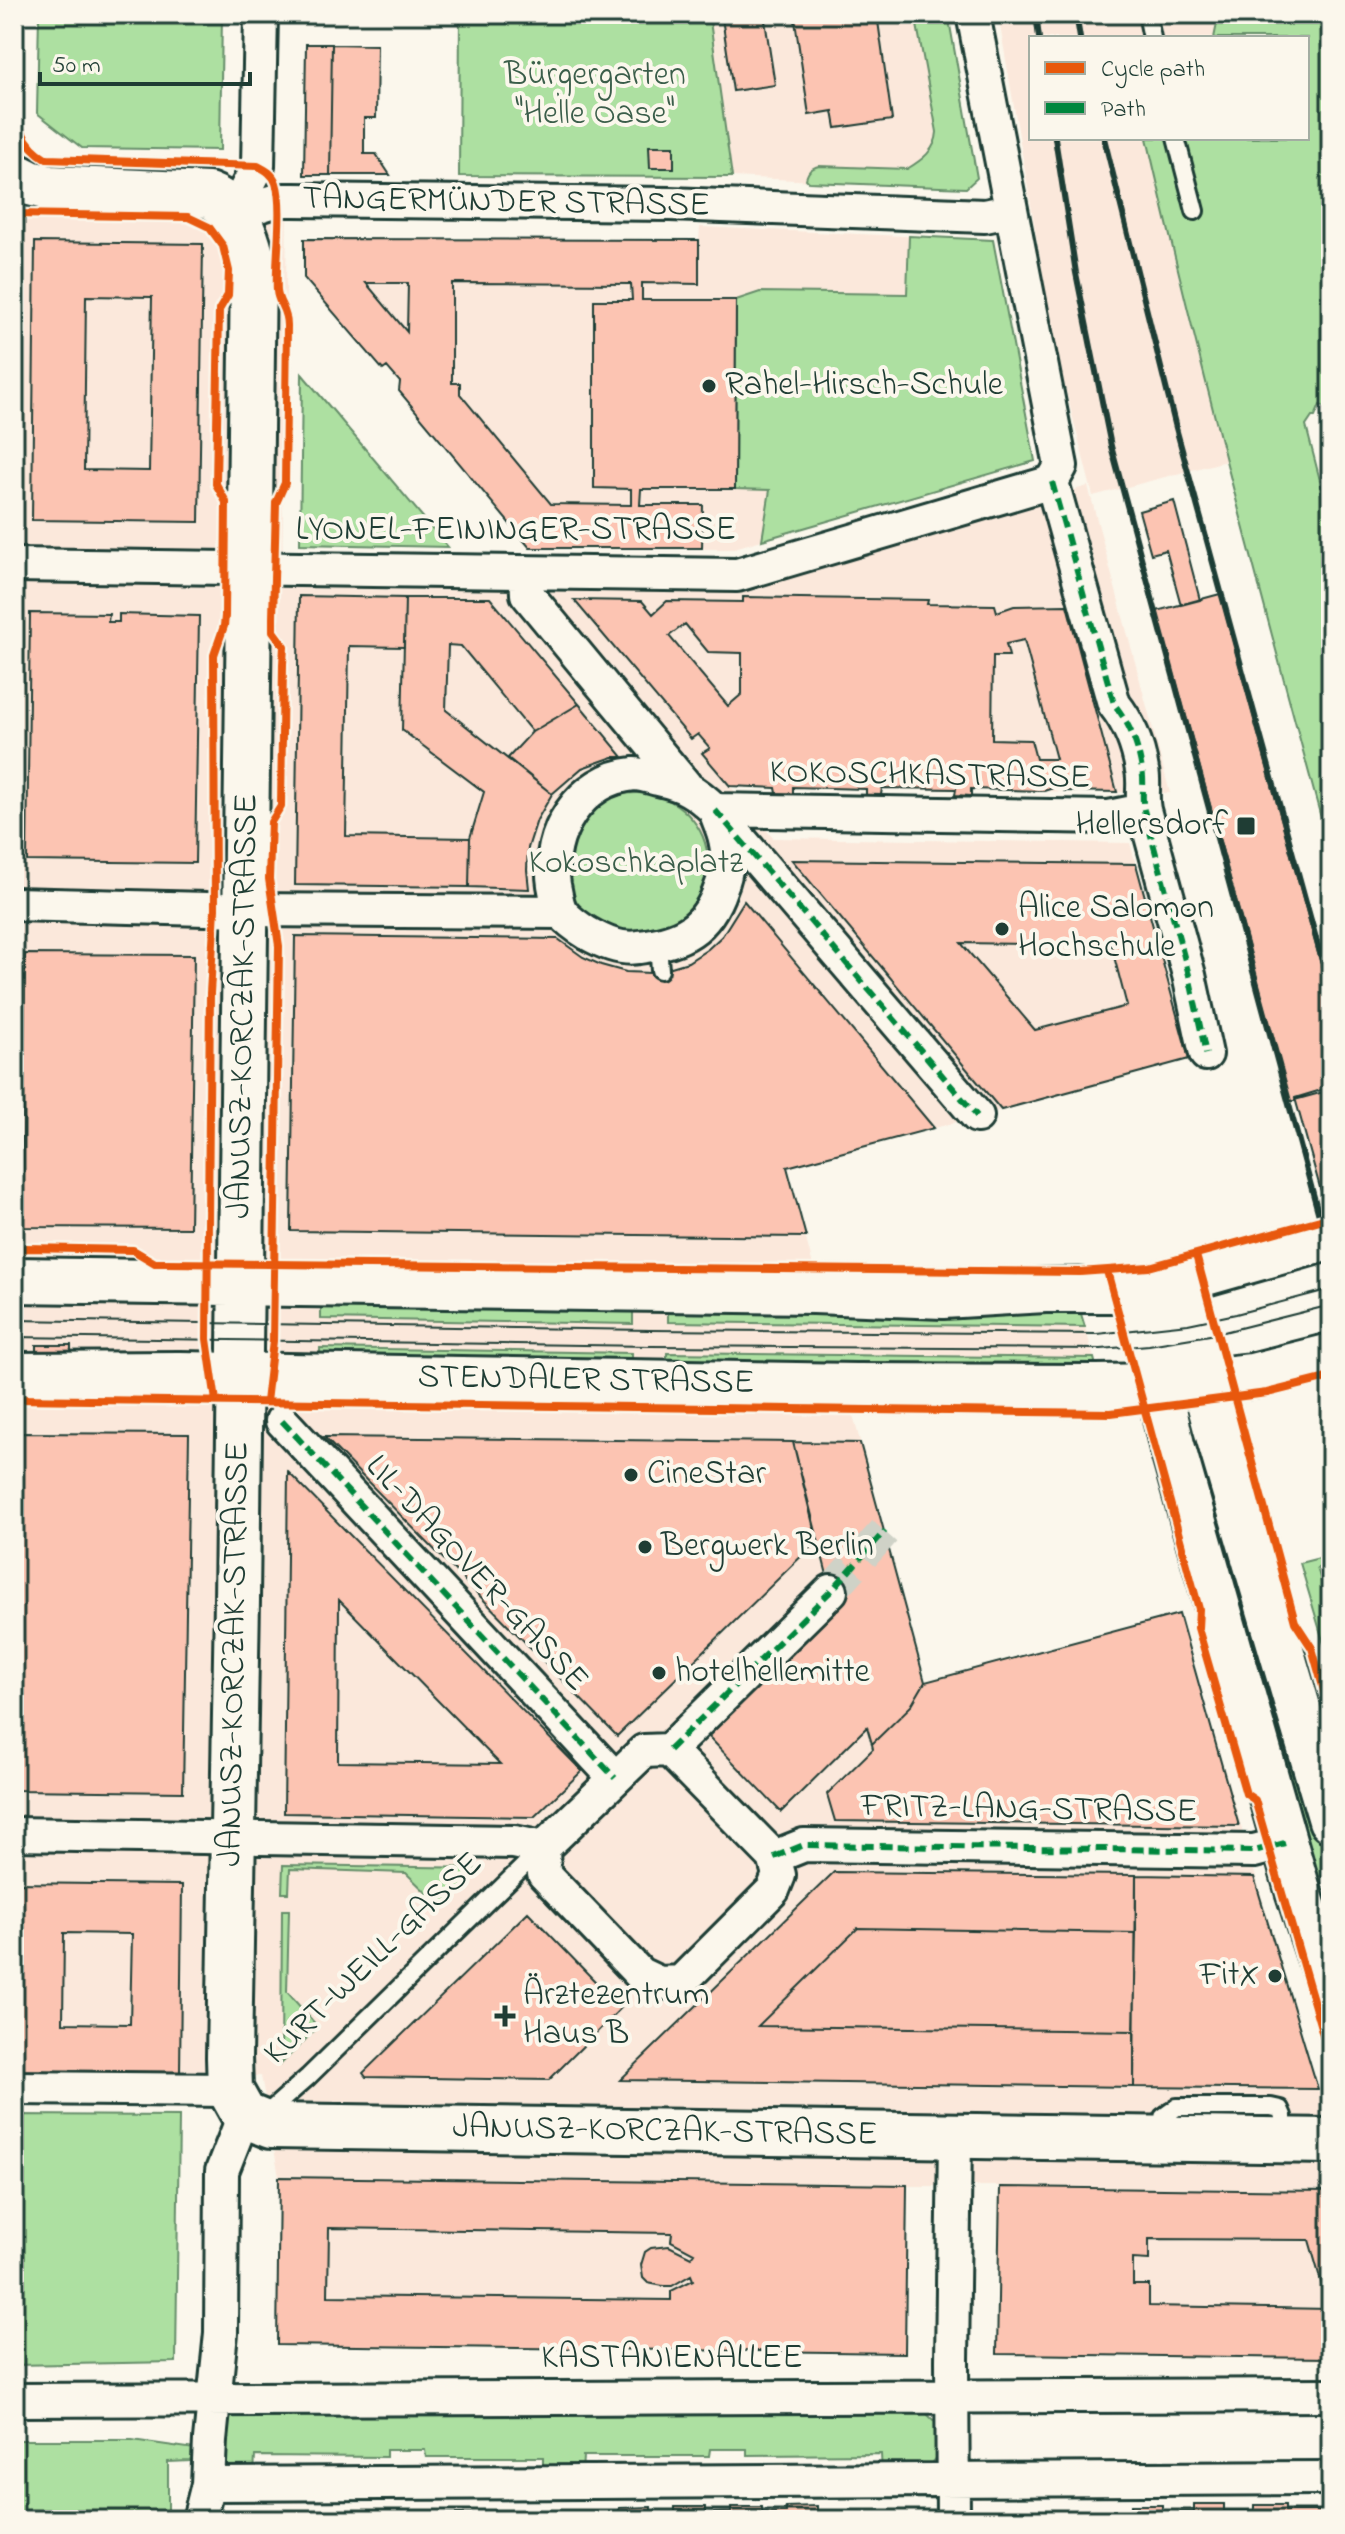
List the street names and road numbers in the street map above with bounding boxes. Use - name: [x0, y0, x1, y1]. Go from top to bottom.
- street label: TANGERMÜNDER STRASSE: [302, 174, 710, 232]
- street label: LYONEL-FEININGER-STRASSE: [296, 506, 736, 556]
- street label: KOKOSCHKASTRASSE: [769, 748, 1091, 804]
- street label: JANUSZ-KORCZAK-STRASSE: [215, 793, 273, 1219]
- street label: STENDALER STRASSE: [417, 1353, 755, 1409]
- street label: JANUSZ-KORCZAK-STRASSE: [206, 1441, 264, 1867]
- street label: LIL-DAGOVER-GASSE: [352, 1444, 600, 1704]
- street label: FRITZ-LANG-STRASSE: [859, 1782, 1198, 1838]
- street label: KURT-WEILL-GASSE: [253, 1841, 495, 2077]
- street label: JANUSZ-KORCZAK-STRASSE: [452, 2103, 878, 2161]
- street label: KASTANIENALLEE: [541, 2334, 803, 2384]

